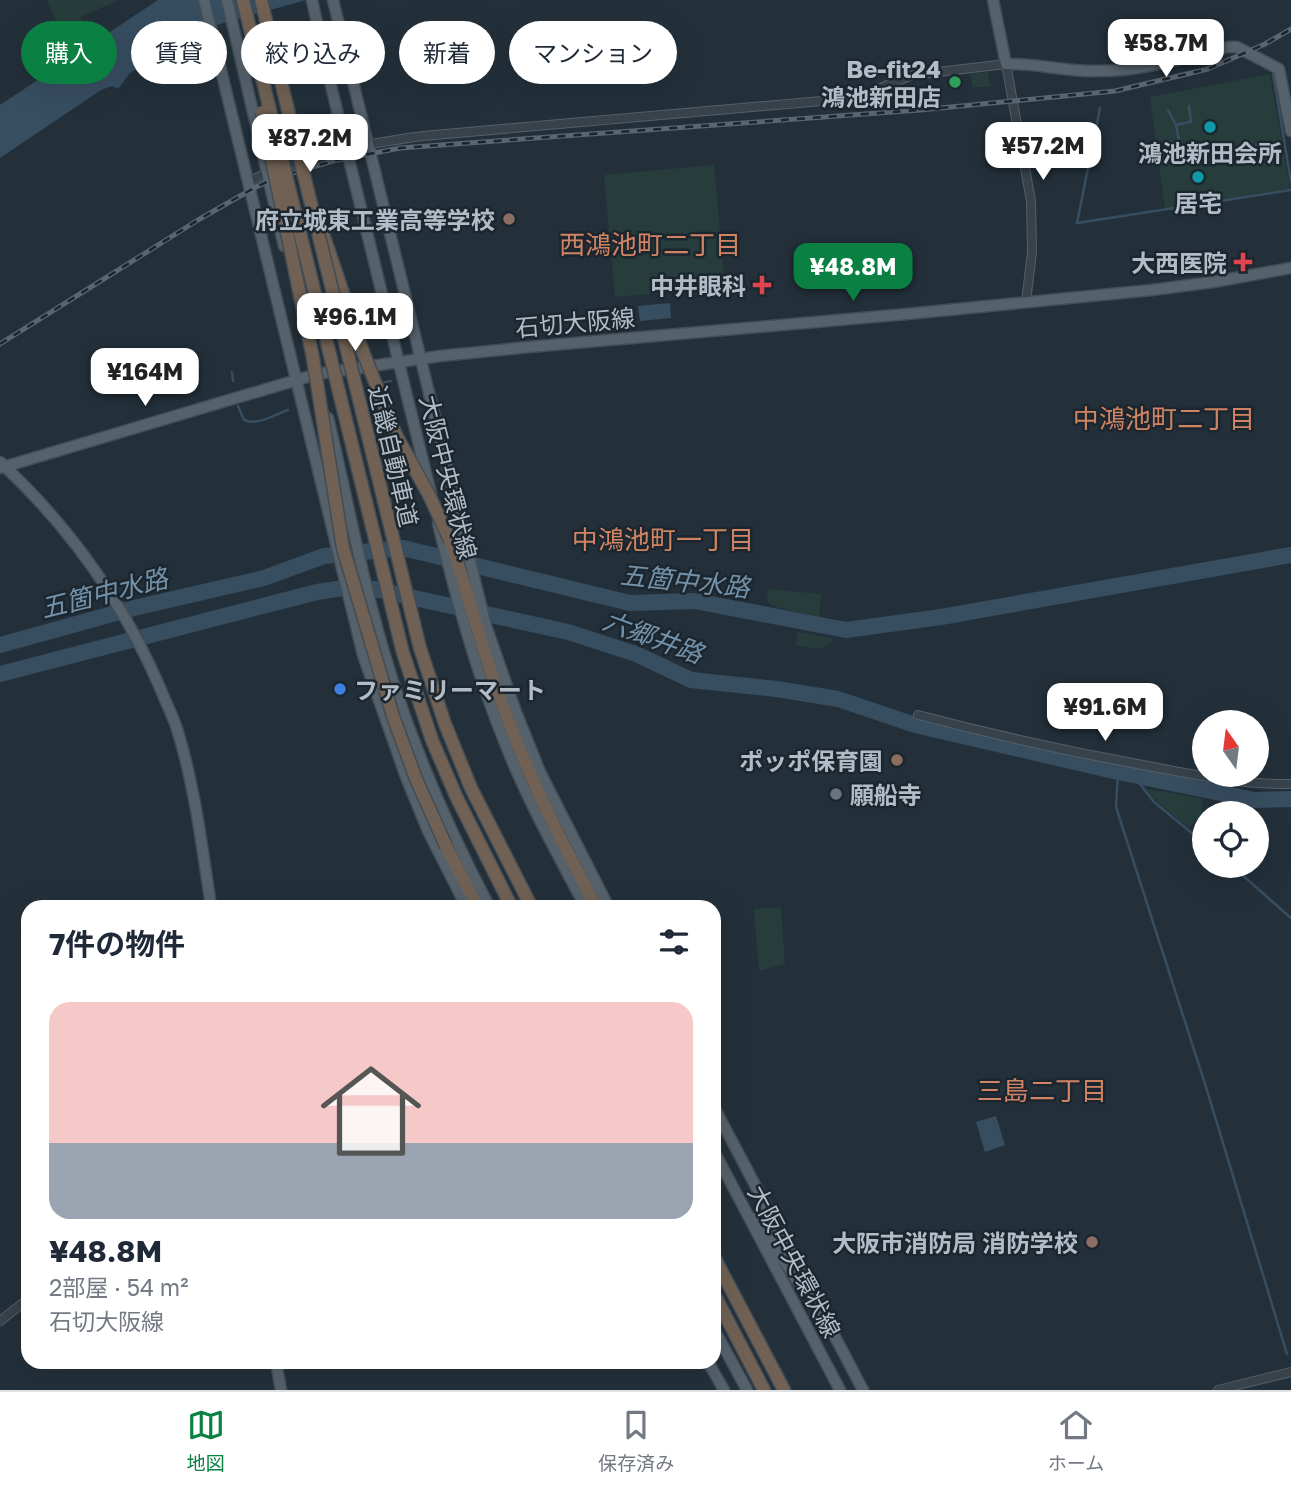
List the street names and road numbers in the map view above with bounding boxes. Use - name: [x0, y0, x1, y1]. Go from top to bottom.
- street label: 石切大阪線: [514, 302, 636, 342]
- street label: 近畿自動車道: [364, 383, 424, 529]
- street label: 大阪中央環状線: [415, 392, 483, 562]
- street label: 大阪中央環状線: [743, 1180, 847, 1342]

